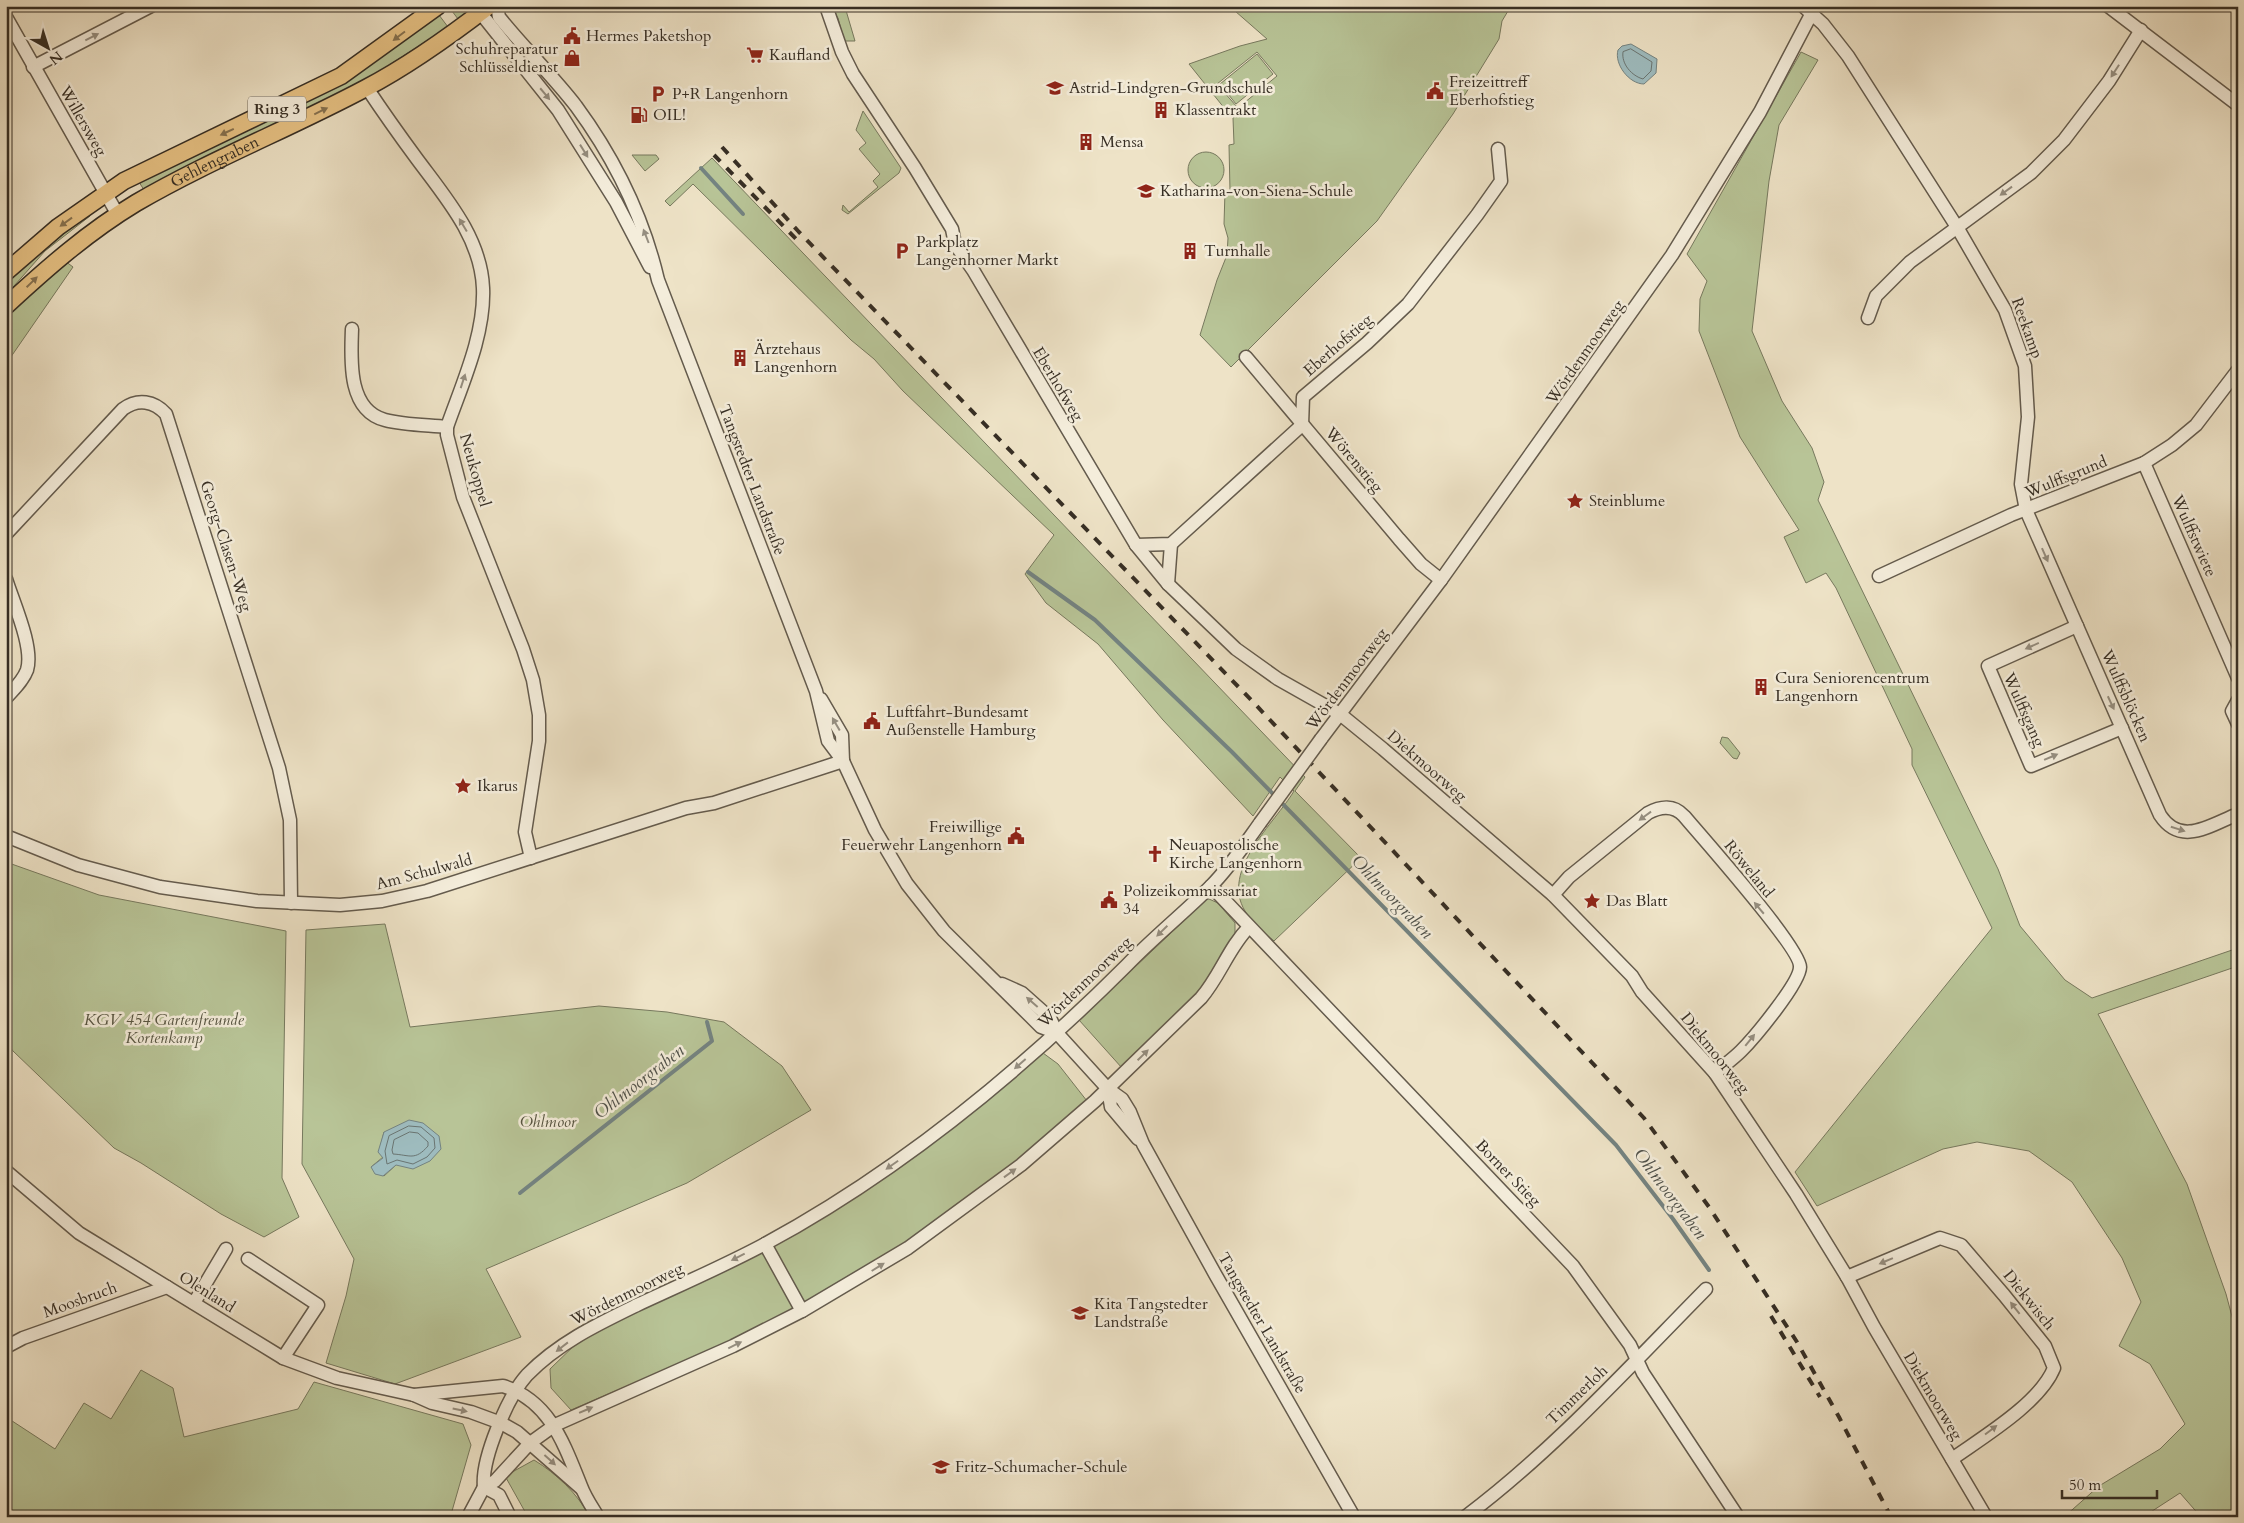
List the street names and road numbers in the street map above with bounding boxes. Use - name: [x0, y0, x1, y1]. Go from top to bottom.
- street label: Willersweg: [54, 81, 112, 160]
- road number: Ring 3: [248, 96, 306, 122]
- street label: Gehlengraben: [167, 131, 263, 193]
- street label: Wördenmoorweg: [1540, 295, 1629, 409]
- street label: Reekamp: [2006, 295, 2048, 361]
- street label: Eberhofstieg: [1299, 309, 1377, 381]
- street label: Eberhofweg: [1027, 343, 1089, 425]
- street label: Tangstedter Landstraße: [713, 402, 791, 558]
- street label: Wörenstieg: [1319, 422, 1388, 498]
- street label: Neukoppel: [454, 431, 496, 509]
- street label: Wulffsgrund: [2021, 450, 2111, 504]
- street label: Georg-Clasen-Weg: [194, 478, 258, 614]
- street label: Wulffstwiete: [2166, 491, 2222, 580]
- street label: Wördenmoorweg: [1301, 623, 1393, 735]
- street label: Wulffsblöcken: [2095, 645, 2156, 746]
- street label: Wulffsgang: [1997, 668, 2050, 751]
- street label: Diekmoorweg: [1382, 725, 1472, 807]
- street label: Röweland: [1719, 835, 1779, 903]
- street label: Am Schulwald: [374, 849, 475, 895]
- street label: Wördenmoorweg: [1032, 931, 1137, 1033]
- street label: Diekmoorweg: [1675, 1008, 1755, 1098]
- street label: Borner Stieg: [1470, 1135, 1546, 1211]
- street label: Tangstedter Landstraße: [1213, 1248, 1311, 1398]
- street label: Wördenmoorweg: [566, 1257, 687, 1331]
- street label: Diekwisch: [1998, 1265, 2060, 1335]
- street label: Olenland: [175, 1266, 240, 1318]
- street label: Moosbruch: [40, 1276, 120, 1324]
- street label: Diekmoorweg: [1898, 1348, 1968, 1444]
- street label: Timmerloh: [1541, 1360, 1613, 1430]

